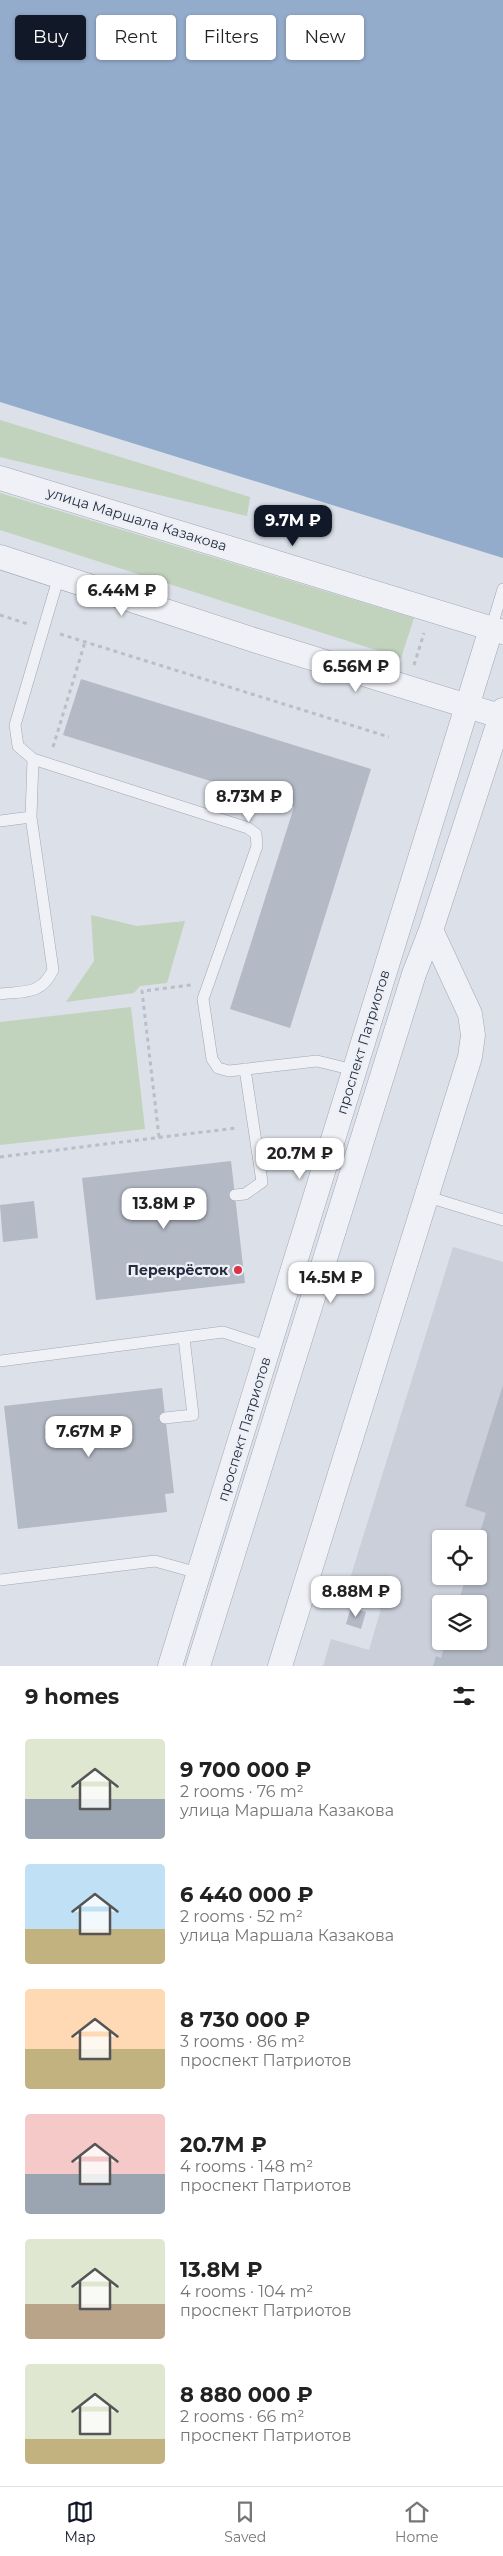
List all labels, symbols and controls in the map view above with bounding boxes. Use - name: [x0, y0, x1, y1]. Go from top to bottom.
- chip: Buy: [15, 15, 86, 60]
- chip: Rent: [96, 15, 176, 60]
- chip: Filters: [186, 15, 276, 60]
- chip: New: [286, 15, 364, 60]
- street label: улица Маршала Казакова: [44, 483, 229, 555]
- pin: 9.7M ₽: [252, 504, 334, 547]
- text: 9.7M ₽: [265, 511, 321, 530]
- pin: 6.44M ₽: [76, 574, 168, 617]
- text: 6.44M ₽: [88, 581, 156, 600]
- pin: 6.56M ₽: [310, 650, 402, 693]
- text: 6.56M ₽: [323, 657, 389, 676]
- pin: 8.73M ₽: [203, 780, 295, 823]
- text: 8.73M ₽: [216, 787, 282, 806]
- street label: проспект Патриотов: [332, 968, 394, 1116]
- pin: 20.7M ₽: [254, 1138, 346, 1180]
- text: 20.7M ₽: [267, 1144, 333, 1163]
- pin: 13.8M ₽: [118, 1188, 210, 1230]
- text: 13.8M ₽: [133, 1194, 195, 1213]
- place label: Перекрёсток: [128, 1261, 228, 1279]
- pin: 14.5M ₽: [285, 1262, 377, 1304]
- marker: Перекрёсток: [232, 1264, 244, 1276]
- text: 14.5M ₽: [299, 1268, 363, 1287]
- street label: проспект Патриотов: [213, 1355, 275, 1503]
- pin: 7.67M ₽: [43, 1416, 135, 1458]
- text: 7.67M ₽: [56, 1422, 122, 1441]
- map controls: [432, 1530, 487, 1650]
- button: locate: [432, 1530, 487, 1585]
- pin: 8.88M ₽: [310, 1576, 402, 1618]
- text: 8.88M ₽: [322, 1582, 390, 1601]
- button: layers: [432, 1595, 487, 1650]
- icon: filters: [450, 1682, 478, 1710]
- text: 9 homes: [25, 1684, 119, 1709]
- text: 9 700 000 ₽: [180, 1757, 311, 1782]
- icon: home: [65, 1759, 125, 1819]
- text: 2 rooms · 76 m²: [180, 1782, 304, 1801]
- text: улица Маршала Казакова: [180, 1801, 394, 1820]
- text: 6 440 000 ₽: [180, 1882, 313, 1907]
- icon: home: [65, 1884, 125, 1944]
- text: 2 rooms · 52 m²: [180, 1907, 303, 1926]
- text: улица Маршала Казакова: [180, 1926, 394, 1945]
- text: 8 730 000 ₽: [180, 2007, 310, 2032]
- icon: home: [65, 2009, 125, 2069]
- text: 3 rooms · 86 m²: [180, 2032, 305, 2051]
- text: проспект Патриотов: [180, 2051, 352, 2070]
- text: 20.7M ₽: [180, 2132, 267, 2157]
- icon: home: [65, 2134, 125, 2194]
- text: 4 rooms · 148 m²: [180, 2157, 313, 2176]
- text: проспект Патриотов: [180, 2176, 352, 2195]
- text: 13.8M ₽: [180, 2257, 263, 2282]
- icon: home: [65, 2259, 125, 2319]
- text: 4 rooms · 104 m²: [180, 2282, 313, 2301]
- text: проспект Патриотов: [180, 2301, 352, 2320]
- text: 8 880 000 ₽: [180, 2382, 313, 2407]
- icon: home: [65, 2384, 125, 2444]
- text: 2 rooms · 66 m²: [180, 2407, 304, 2426]
- text: проспект Патриотов: [180, 2426, 352, 2445]
- tab: Map: [64, 2498, 96, 2546]
- tab: Saved: [224, 2498, 266, 2546]
- tab: Home: [395, 2498, 439, 2546]

